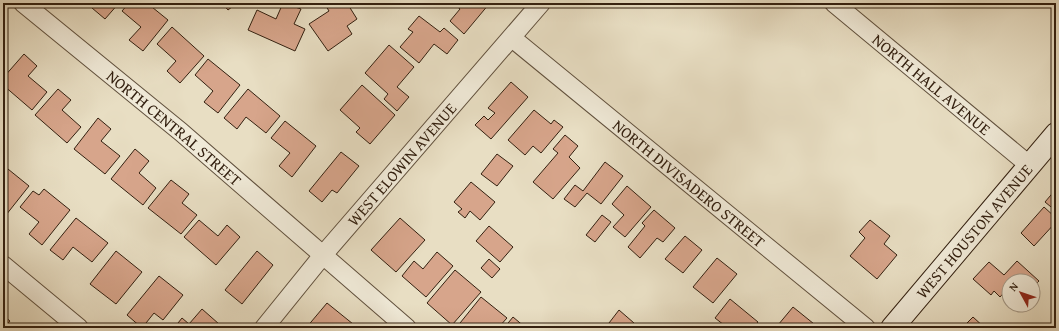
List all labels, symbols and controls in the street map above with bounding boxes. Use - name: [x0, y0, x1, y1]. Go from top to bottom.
- street label: NORTH HALL AVENUE: [867, 28, 996, 141]
- street label: NORTH CENTRAL STREET: [101, 64, 247, 192]
- street label: WEST ELOWIN AVENUE: [341, 97, 462, 231]
- street label: NORTH DIVISADERO STREET: [608, 113, 771, 253]
- street label: WEST HOUSTON AVENUE: [912, 160, 1036, 302]
- north arrow: [1001, 273, 1041, 313]

